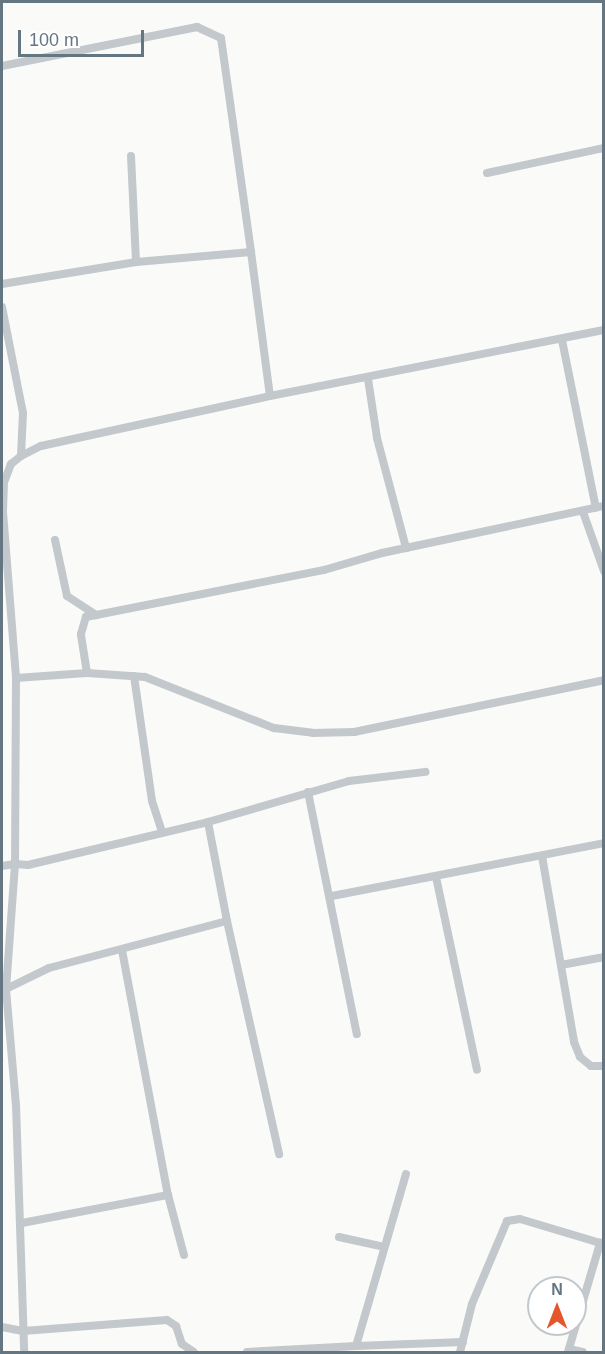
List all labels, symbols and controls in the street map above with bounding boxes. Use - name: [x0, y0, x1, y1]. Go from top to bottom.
- scale bar: [21, 18, 147, 56]
- text: 100 m: [29, 30, 79, 50]
- north arrow: [527, 1276, 587, 1336]
- text: N: [551, 1281, 563, 1298]

